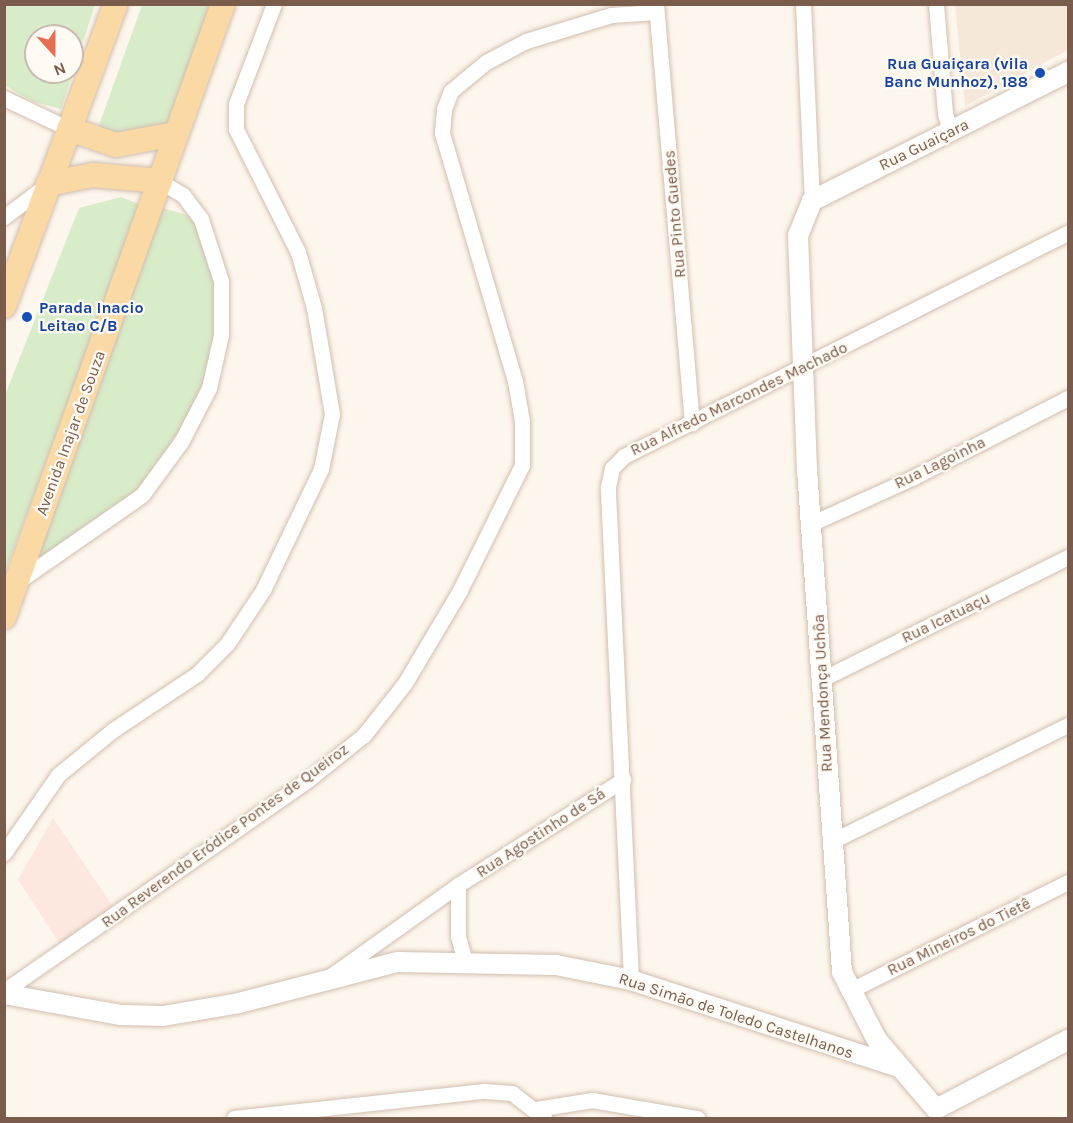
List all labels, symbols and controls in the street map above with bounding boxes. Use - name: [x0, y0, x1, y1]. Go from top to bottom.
- north arrow: [24, 24, 84, 84]
- place label: Rua Guaiçara (vila Banc Munhoz), 188: [884, 54, 1028, 92]
- text: N: [51, 58, 69, 80]
- marker: Rua Guaiçara (vila Banc Munhoz), 188: [1033, 66, 1047, 80]
- street label: Rua Guaiçara: [876, 115, 972, 175]
- street label: Rua Pinto Guedes: [660, 149, 690, 279]
- place label: Parada Inacio Leitao C/B: [39, 298, 143, 336]
- marker: Parada Inacio Leitao C/B: [20, 310, 34, 324]
- street label: Rua Alfredo Marcondes Machado: [627, 338, 851, 460]
- street label: Avenida Inajar de Souza: [32, 348, 110, 518]
- street label: Rua Lagoinha: [891, 433, 989, 493]
- street label: Rua Icatuaçu: [899, 588, 993, 648]
- street label: Rua Mendonça Uchôa: [809, 614, 837, 772]
- street label: Rua Reverendo Eródice Pontes de Queiroz: [98, 740, 352, 932]
- street label: Rua Agostinho de Sá: [473, 784, 609, 882]
- street label: Rua Mineiros do Tietê: [884, 894, 1034, 980]
- street label: Rua Simão de Toledo Castelhanos: [616, 969, 856, 1063]

